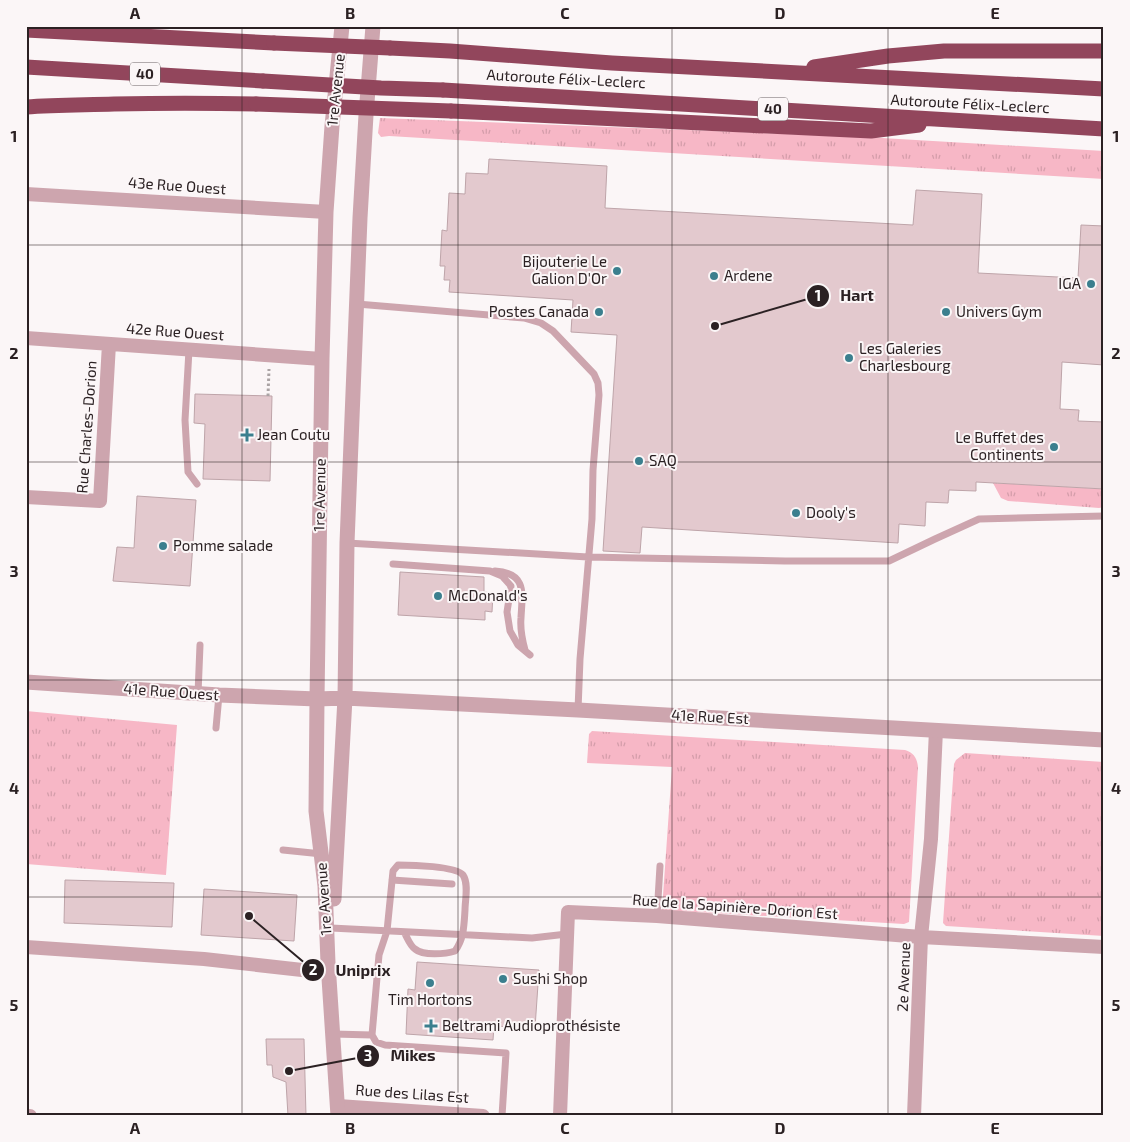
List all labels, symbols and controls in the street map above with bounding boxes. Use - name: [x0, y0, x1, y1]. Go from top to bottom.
- text: A: [130, 3, 141, 22]
- text: B: [345, 3, 355, 22]
- text: C: [560, 3, 570, 22]
- text: D: [775, 3, 786, 22]
- text: E: [990, 3, 1000, 22]
- street label: 1re Avenue: [322, 53, 348, 127]
- road number: 40: [130, 62, 160, 86]
- street label: Autoroute Félix-Leclerc: [486, 65, 646, 91]
- street label: Autoroute Félix-Leclerc: [890, 90, 1050, 116]
- road number: 40: [758, 98, 788, 120]
- text: 1: [11, 126, 17, 145]
- text: 1: [1113, 126, 1119, 145]
- street label: 43e Rue Ouest: [127, 173, 227, 197]
- place label: Bijouterie Le Galion D'Or: [523, 252, 607, 287]
- marker: Bijouterie Le Galion D'Or: [611, 265, 623, 277]
- place label: Ardene: [724, 266, 773, 284]
- marker: Ardene: [708, 270, 720, 282]
- place label: IGA: [1058, 274, 1082, 292]
- marker: IGA: [1085, 278, 1097, 290]
- callout: Hart: [806, 280, 884, 311]
- text: Hart: [840, 285, 874, 304]
- text: 1: [815, 286, 821, 304]
- place label: Postes Canada: [489, 302, 589, 320]
- place label: Univers Gym: [956, 302, 1042, 320]
- marker: Postes Canada: [593, 306, 605, 318]
- marker: Univers Gym: [940, 306, 952, 318]
- street label: 42e Rue Ouest: [125, 319, 225, 343]
- place label: Les Galeries Charlesbourg: [859, 339, 951, 374]
- text: 2: [9, 343, 19, 362]
- text: 2: [1111, 343, 1121, 362]
- marker: Les Galeries Charlesbourg: [843, 352, 855, 364]
- street label: Rue Charles-Dorion: [72, 360, 100, 494]
- place label: Jean Coutu: [257, 425, 330, 443]
- place label: Le Buffet des Continents: [955, 428, 1044, 463]
- marker: Jean Coutu: [241, 429, 253, 441]
- marker: Le Buffet des Continents: [1048, 441, 1060, 453]
- place label: SAQ: [649, 451, 677, 470]
- marker: SAQ: [633, 455, 645, 467]
- street label: 1re Avenue: [309, 458, 329, 532]
- place label: Dooly's: [806, 503, 856, 521]
- marker: Dooly's: [790, 507, 802, 519]
- place label: Pomme salade: [173, 536, 273, 554]
- marker: Pomme salade: [157, 540, 169, 552]
- text: 3: [9, 561, 19, 580]
- text: 3: [1111, 561, 1121, 580]
- place label: McDonald's: [448, 586, 528, 604]
- marker: McDonald's: [432, 590, 444, 602]
- street label: 41e Rue Ouest: [123, 679, 220, 703]
- street label: 41e Rue Est: [671, 705, 750, 727]
- text: 4: [9, 778, 19, 797]
- text: 4: [1111, 778, 1121, 797]
- street label: 1re Avenue: [311, 862, 335, 936]
- street label: Rue de la Sapinière-Dorion Est: [632, 890, 839, 922]
- street label: 2e Avenue: [893, 942, 913, 1012]
- callout: Uniprix: [300, 955, 400, 986]
- text: 2: [309, 960, 318, 978]
- text: Uniprix: [336, 960, 390, 979]
- place label: Sushi Shop: [513, 969, 588, 987]
- marker: Sushi Shop: [497, 973, 509, 985]
- marker: Tim Hortons: [424, 977, 436, 989]
- place label: Tim Hortons: [388, 990, 472, 1008]
- text: 5: [10, 995, 19, 1014]
- text: 5: [1112, 995, 1121, 1014]
- place label: Beltrami Audioprothésiste: [442, 1016, 620, 1034]
- marker: Beltrami Audioprothésiste: [424, 1019, 438, 1033]
- callout: Mikes: [356, 1040, 446, 1071]
- text: Mikes: [390, 1045, 436, 1064]
- text: 3: [364, 1046, 372, 1064]
- street label: Rue des Lilas Est: [355, 1080, 470, 1106]
- text: A: [130, 1118, 141, 1137]
- text: B: [345, 1118, 355, 1137]
- text: C: [560, 1118, 570, 1137]
- text: D: [775, 1118, 786, 1137]
- text: E: [990, 1118, 1000, 1137]

